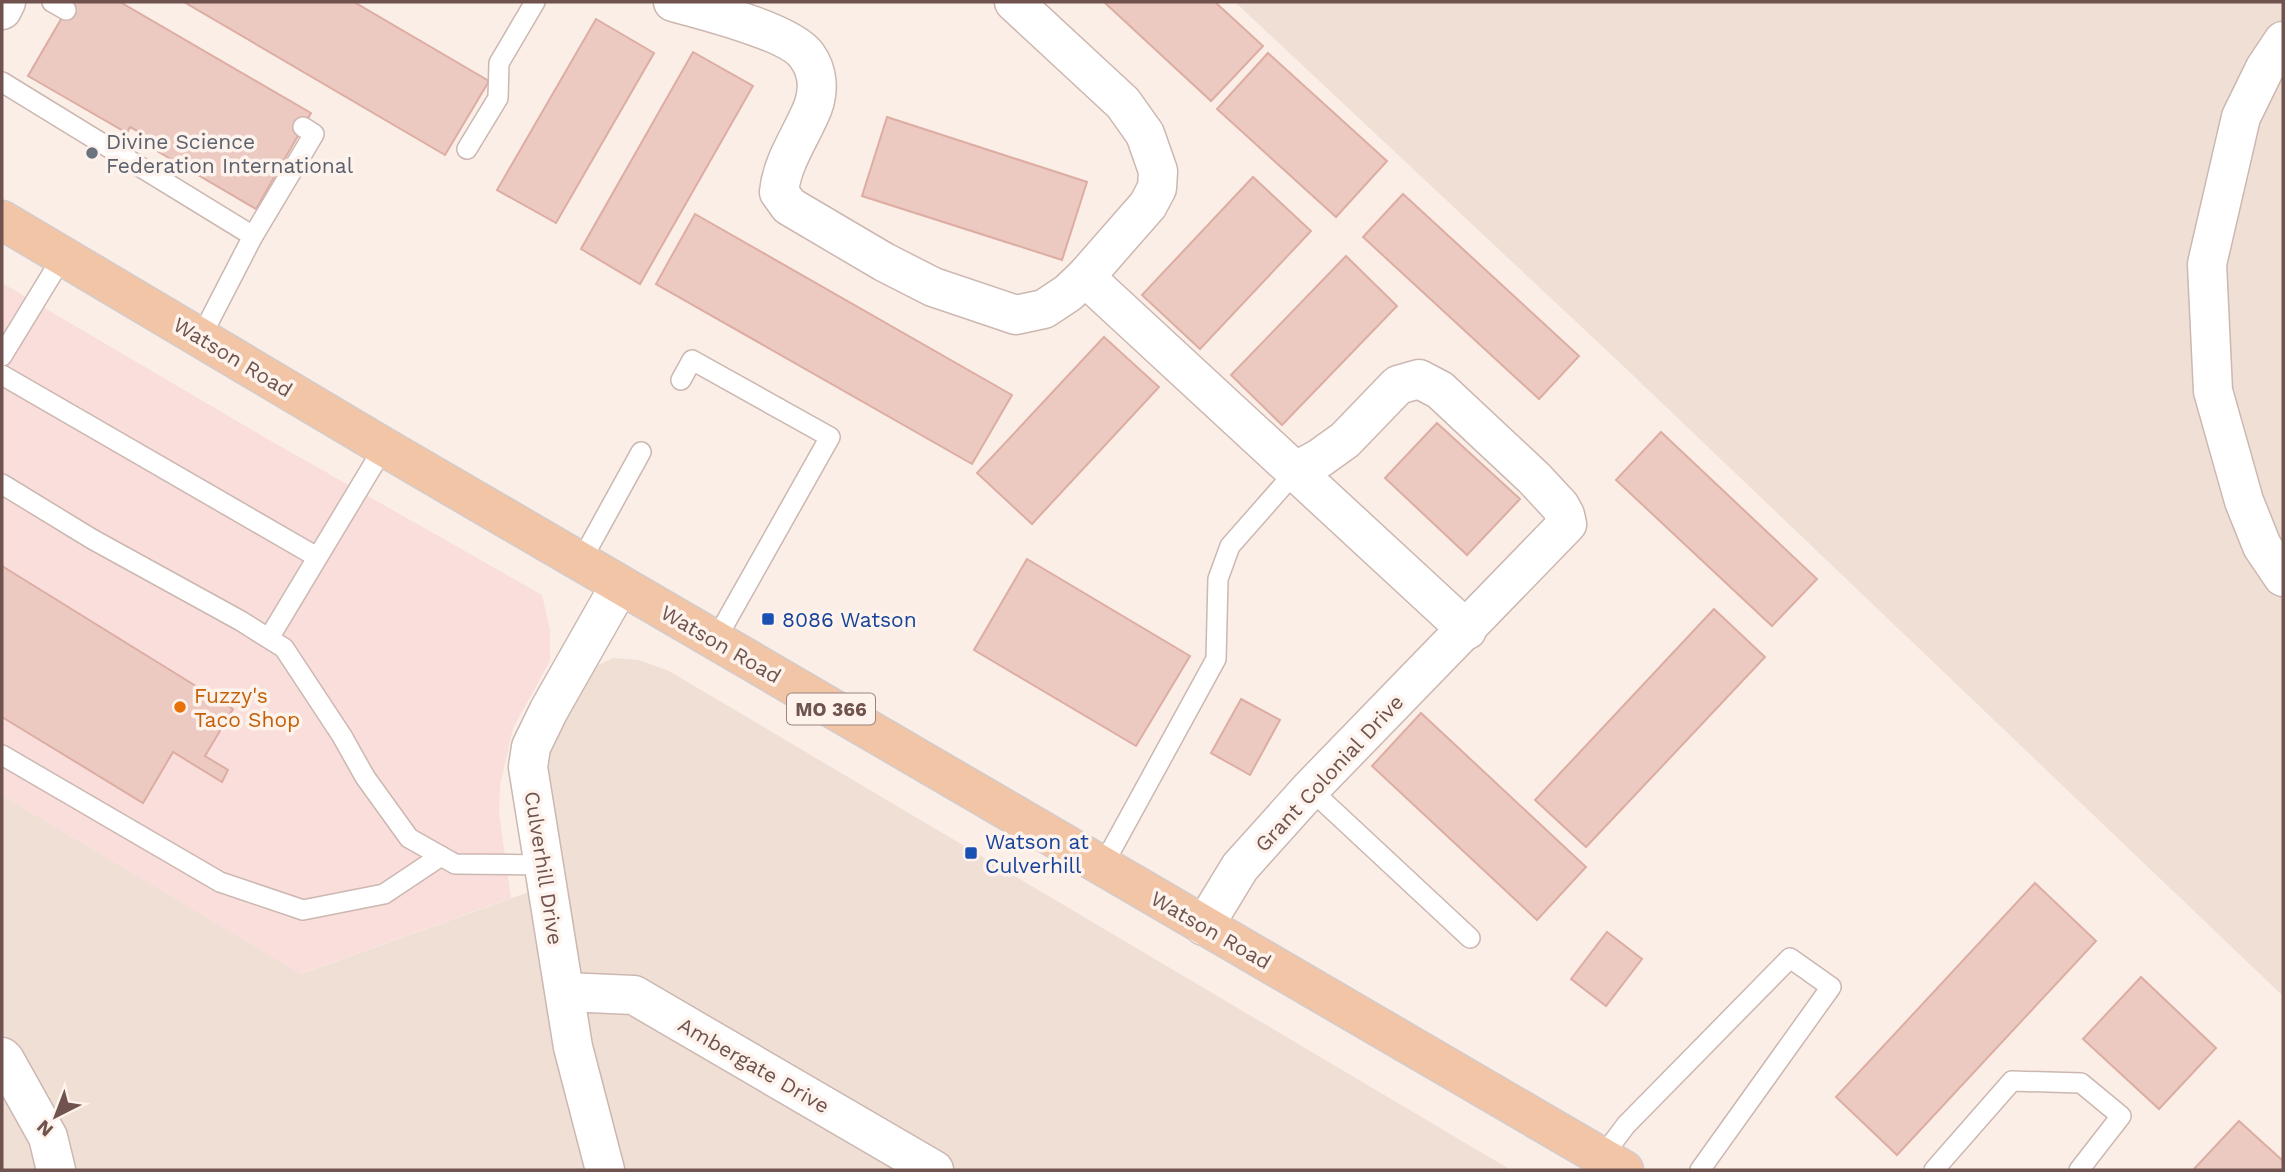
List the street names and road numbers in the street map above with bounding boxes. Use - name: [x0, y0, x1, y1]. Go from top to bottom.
- street label: Watson Road: [169, 312, 297, 402]
- street label: Watson Road: [656, 599, 786, 689]
- street label: Grant Colonial Drive: [1250, 689, 1408, 857]
- road number: MO 366: [787, 694, 875, 724]
- street label: Culverhill Drive: [520, 789, 568, 947]
- street label: Watson Road: [1146, 885, 1276, 975]
- street label: Ambergate Drive: [674, 1012, 834, 1118]

